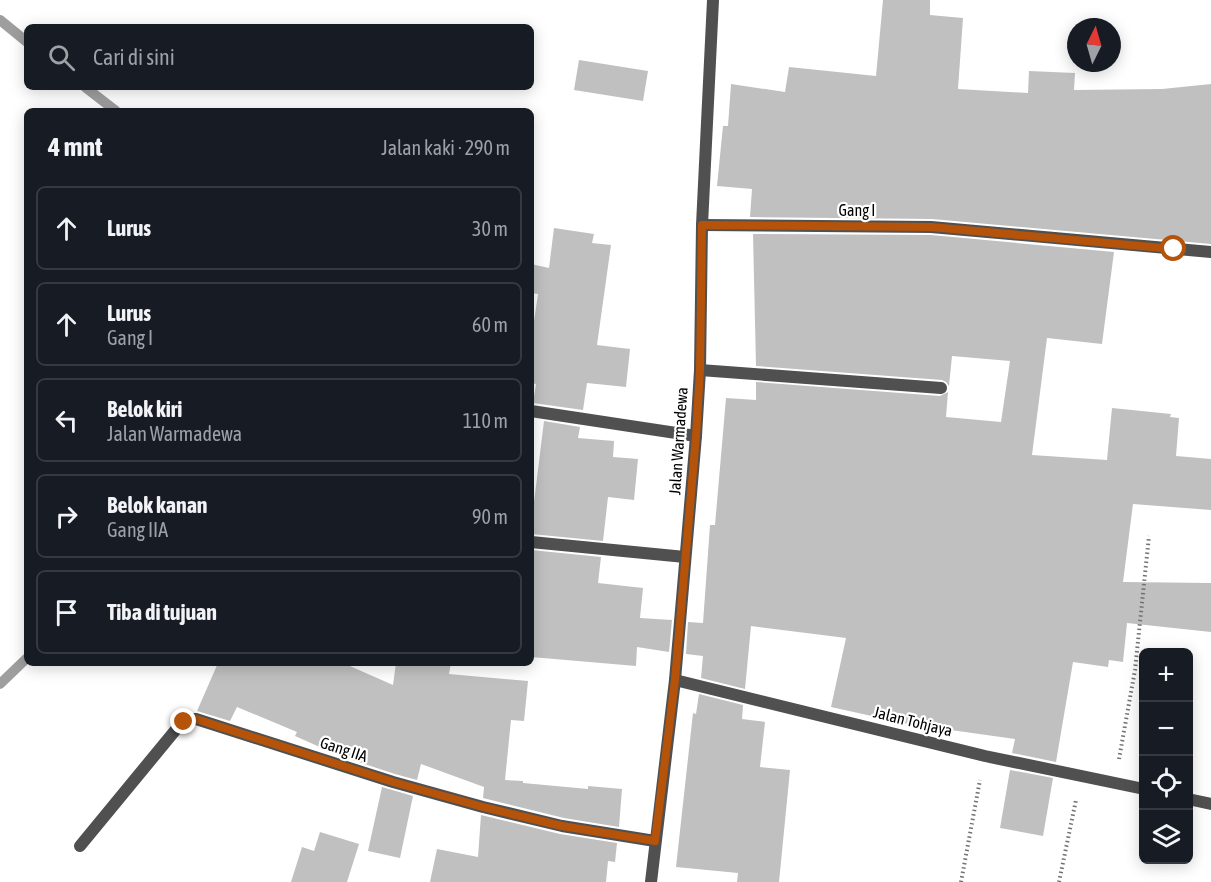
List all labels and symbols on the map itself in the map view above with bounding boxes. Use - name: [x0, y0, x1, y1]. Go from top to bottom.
- north arrow: [1067, 18, 1121, 72]
- street label: Gang I: [839, 201, 875, 220]
- route start: [1160, 235, 1186, 261]
- street label: Jalan Warmadewa: [665, 387, 691, 495]
- street label: Jalan Tohjaya: [872, 703, 954, 740]
- route end: [170, 708, 196, 734]
- street label: Gang IIA: [318, 733, 370, 766]

